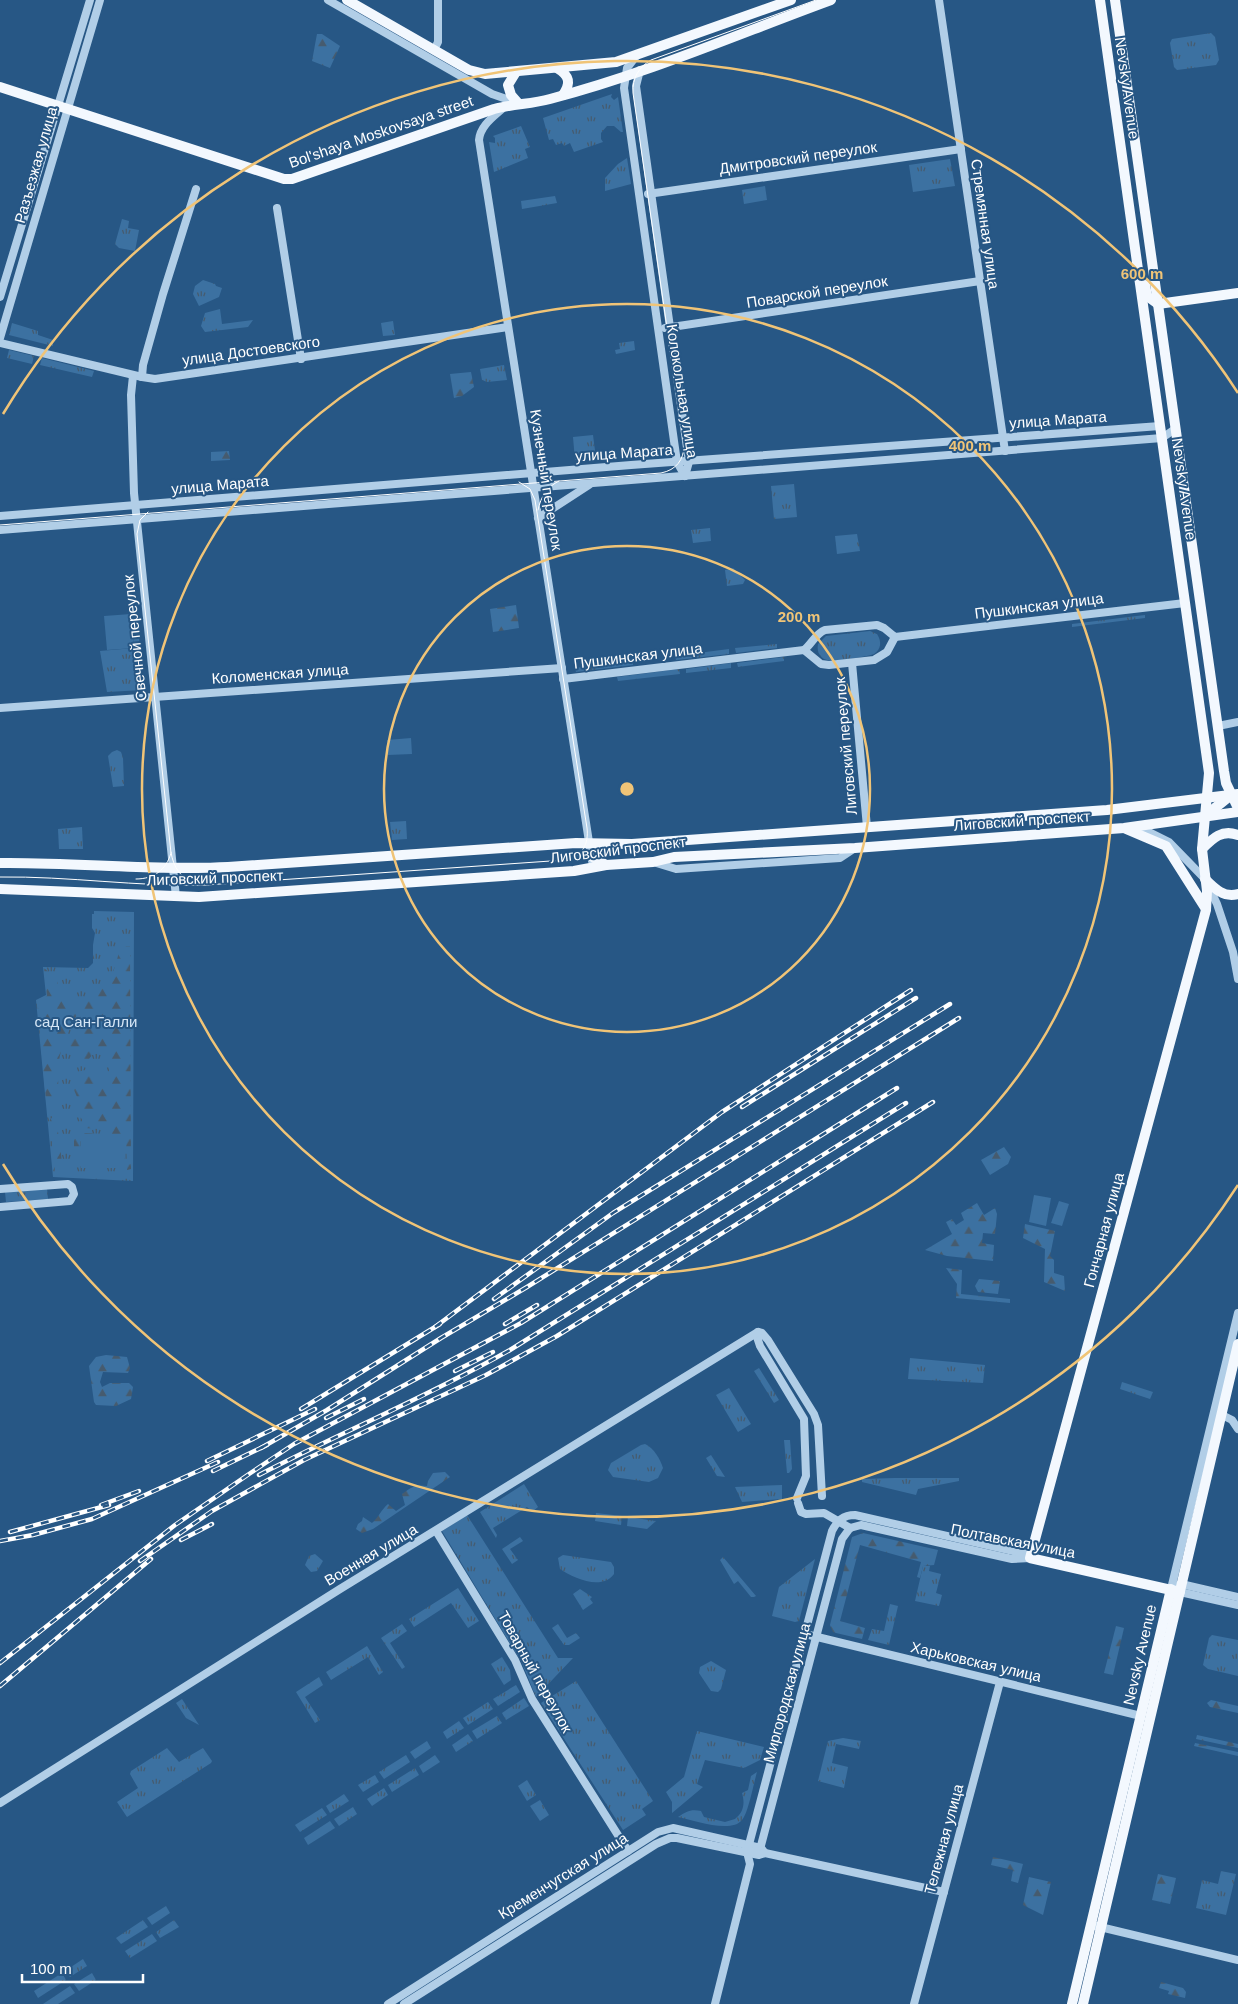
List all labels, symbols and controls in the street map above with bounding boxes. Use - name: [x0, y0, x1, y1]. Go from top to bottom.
- street label: Nevsky Avenue: [1112, 36, 1143, 140]
- street label: Bol'shaya Moskovsaya street: [286, 92, 476, 171]
- street label: Разъезжая улица: [11, 104, 60, 225]
- street label: Дмитровский переулок: [718, 138, 878, 177]
- street label: Стремянная улица: [968, 158, 1003, 291]
- text: 600 m: [1121, 265, 1163, 282]
- street label: Поварской переулок: [745, 272, 889, 311]
- street label: Колокольная улица: [664, 323, 702, 460]
- street label: улица Достоевского: [181, 332, 321, 369]
- street label: Кузнечный переулок: [527, 408, 566, 552]
- street label: улица Марата: [1009, 408, 1108, 431]
- text: 400 m: [949, 437, 991, 454]
- street label: Nevsky Avenue: [1169, 437, 1200, 541]
- street label: улица Марата: [575, 441, 674, 464]
- street label: улица Марата: [170, 472, 270, 497]
- street label: Свечной переулок: [119, 573, 150, 702]
- street label: Пушкинская улица: [973, 589, 1105, 622]
- text: 200 m: [778, 608, 820, 625]
- street label: Пушкинская улица: [572, 639, 704, 672]
- street label: Коломенская улица: [211, 660, 350, 687]
- street label: Лиговский переулок: [831, 676, 860, 816]
- centre of rings: [618, 780, 636, 798]
- street label: Лиговский проспект: [953, 807, 1091, 834]
- street label: Лиговский проспект: [549, 833, 687, 866]
- street label: Лиговский проспект: [146, 867, 284, 888]
- park label: сад Сан-Галли: [35, 1013, 137, 1030]
- street label: Гончарная улица: [1080, 1170, 1127, 1289]
- street label: Военная улица: [321, 1520, 421, 1589]
- street label: Полтавская улица: [949, 1520, 1078, 1561]
- street label: Nevsky Avenue: [1120, 1603, 1159, 1707]
- street label: Товарный переулок: [495, 1608, 576, 1736]
- street label: Миргородская улица: [760, 1620, 814, 1765]
- street label: Харьковская улица: [909, 1638, 1044, 1685]
- street label: Тележная улица: [921, 1781, 967, 1896]
- street label: Кременчугская улица: [495, 1829, 631, 1922]
- scale bar: [22, 1952, 144, 1984]
- text: 100 m: [30, 1960, 72, 1977]

